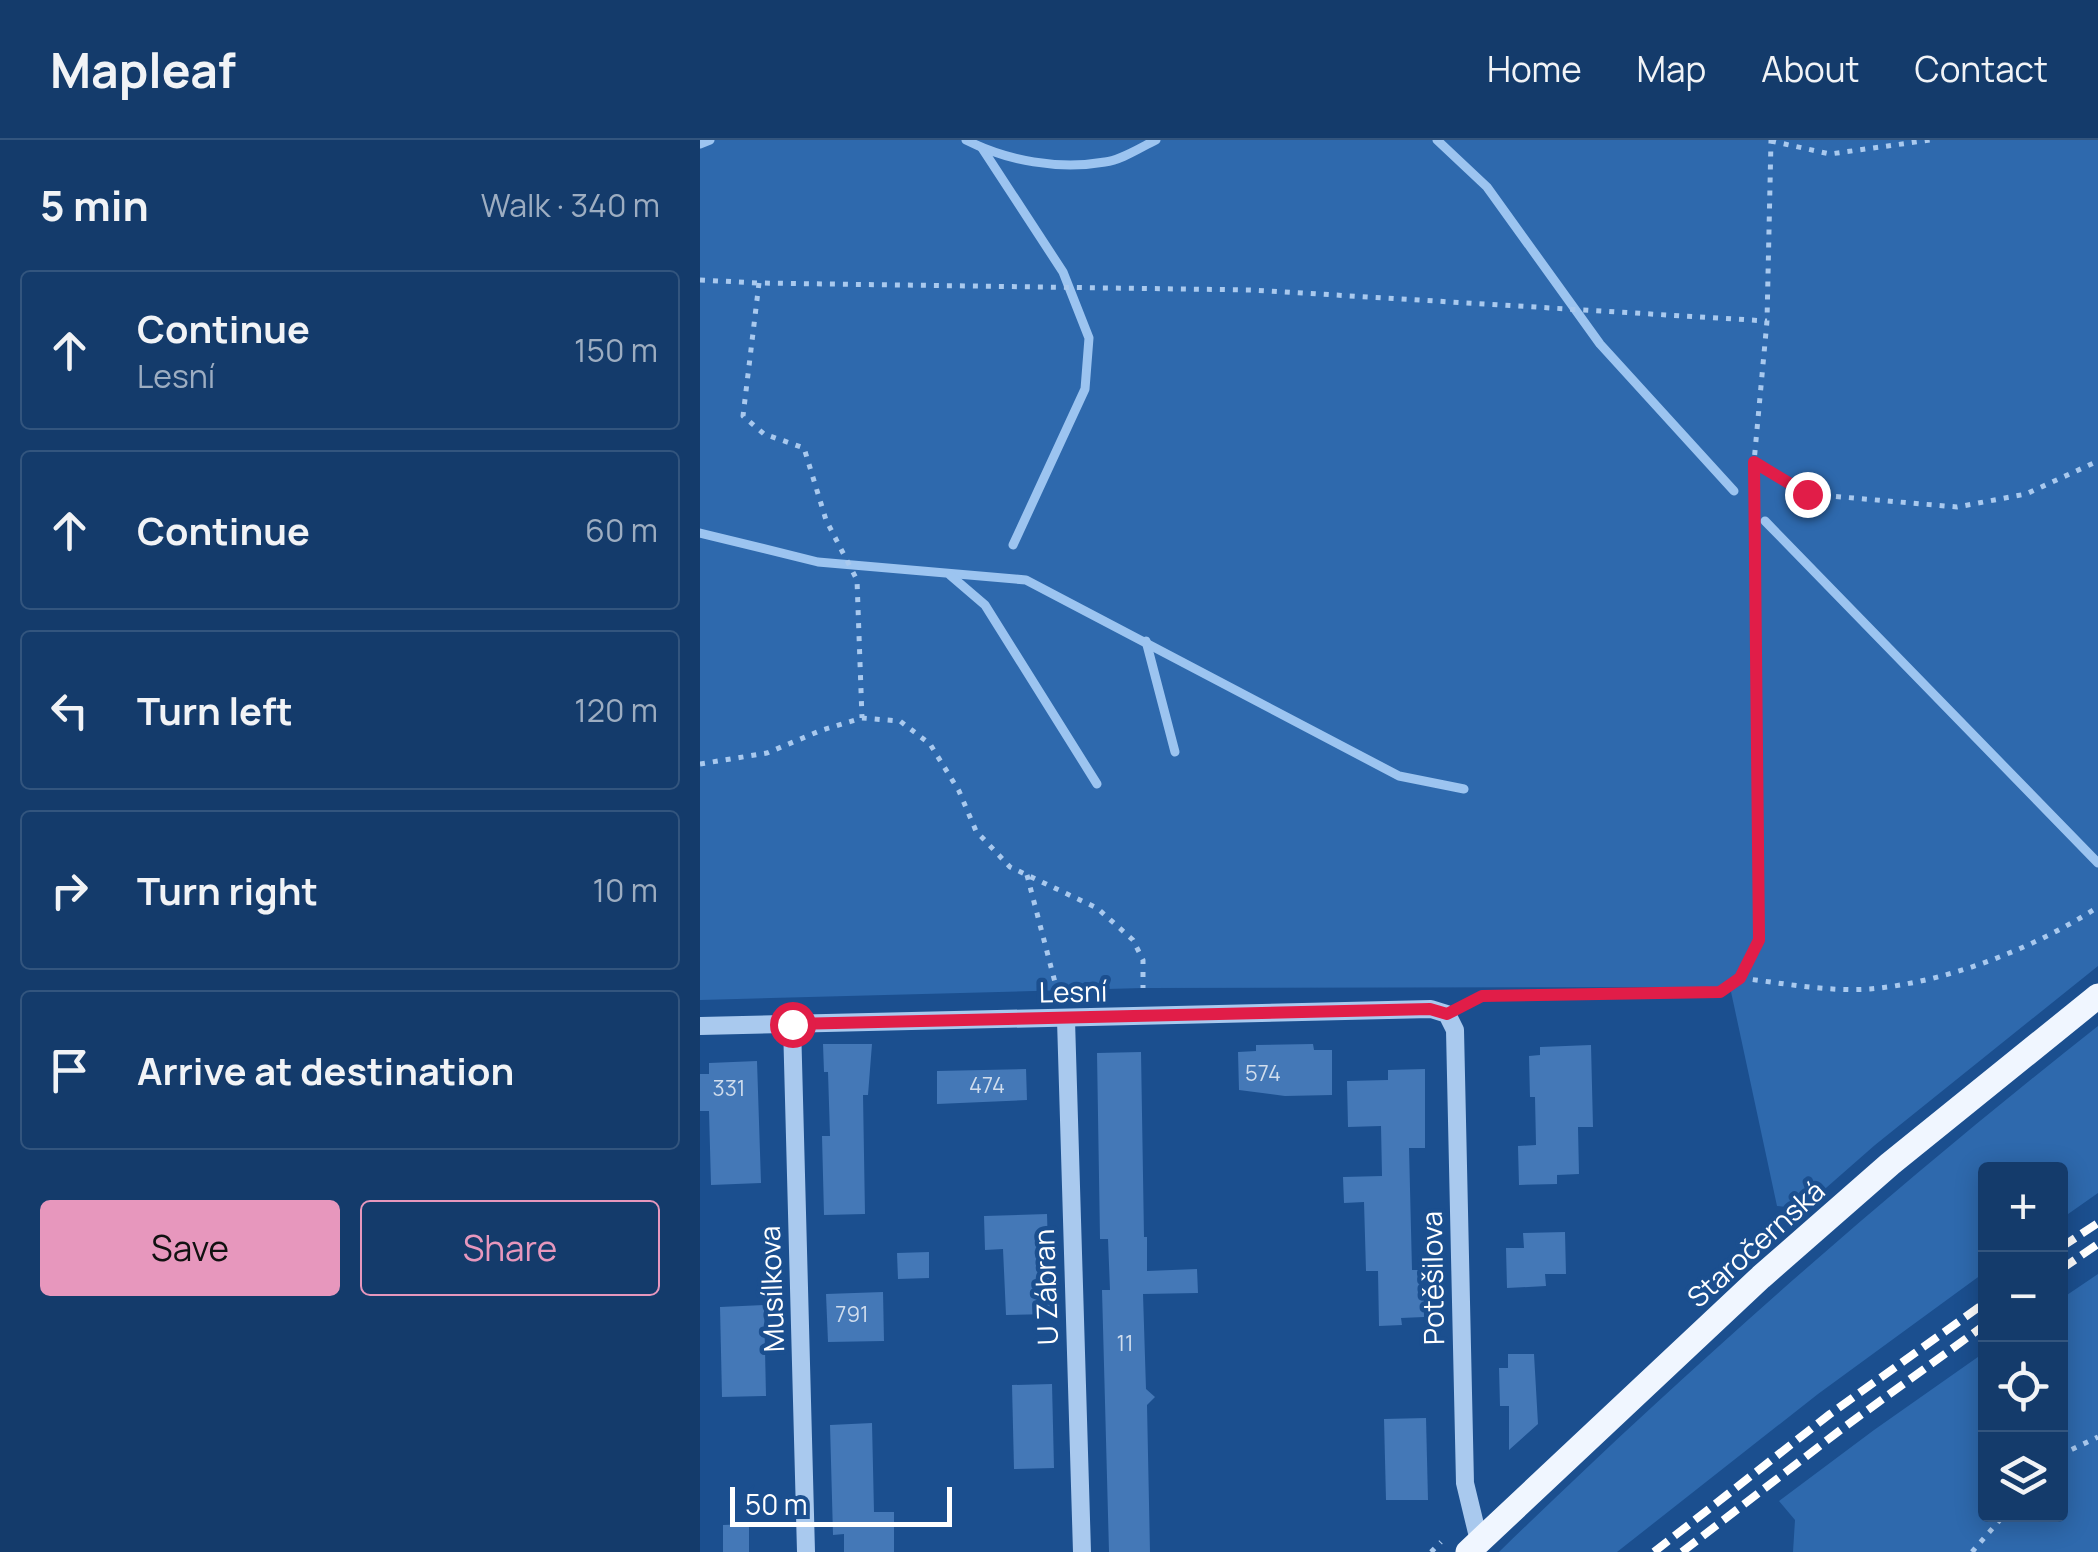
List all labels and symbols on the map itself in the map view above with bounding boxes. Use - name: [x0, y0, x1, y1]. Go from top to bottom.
- route end: [1785, 472, 1831, 518]
- street label: Lesní: [1038, 971, 1108, 1011]
- route start: [770, 1002, 816, 1048]
- house number: 574: [1245, 1058, 1281, 1088]
- house number: 474: [969, 1070, 1005, 1100]
- house number: 331: [713, 1073, 745, 1103]
- street label: Staročernská: [1678, 1171, 1832, 1315]
- street label: Potěšilova: [1412, 1211, 1452, 1345]
- street label: Musílkova: [750, 1225, 792, 1353]
- street label: U Zábran: [1024, 1228, 1066, 1346]
- house number: 791: [835, 1299, 869, 1329]
- house number: 11: [1116, 1328, 1134, 1358]
- scale bar: [730, 1482, 952, 1526]

